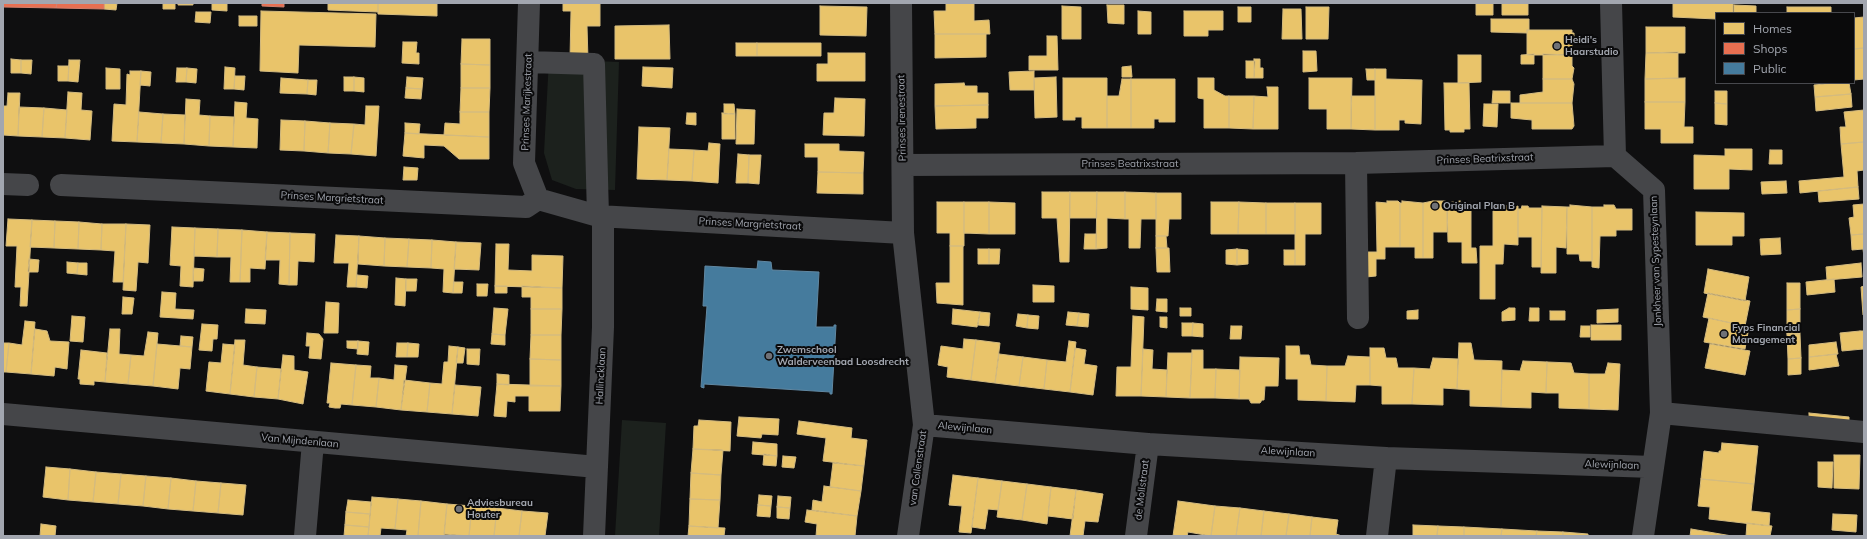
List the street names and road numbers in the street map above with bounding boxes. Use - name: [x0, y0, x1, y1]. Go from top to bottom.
- street label: Prinses Marijkestraat: [519, 53, 535, 151]
- street label: Prinses Irenestraat: [895, 75, 909, 161]
- street label: Prinses Beatrixstraat: [1436, 151, 1534, 167]
- street label: Prinses Beatrixstraat: [1082, 158, 1178, 170]
- street label: Prinses Margrietstraat: [280, 189, 384, 207]
- street label: Jonkheer van Sypesteynlaan: [1648, 195, 1664, 327]
- street label: Prinses Margrietstraat: [698, 215, 802, 233]
- street label: Hallincklaan: [594, 347, 608, 405]
- street label: Alewijnlaan: [937, 420, 993, 436]
- street label: van Collenstraat: [907, 430, 929, 506]
- street label: Van Mijndenlaan: [261, 432, 339, 450]
- street label: Alewijnlaan: [1260, 445, 1316, 459]
- street label: Alewijnlaan: [1584, 458, 1640, 472]
- street label: de Mollstraat: [1132, 459, 1152, 521]

